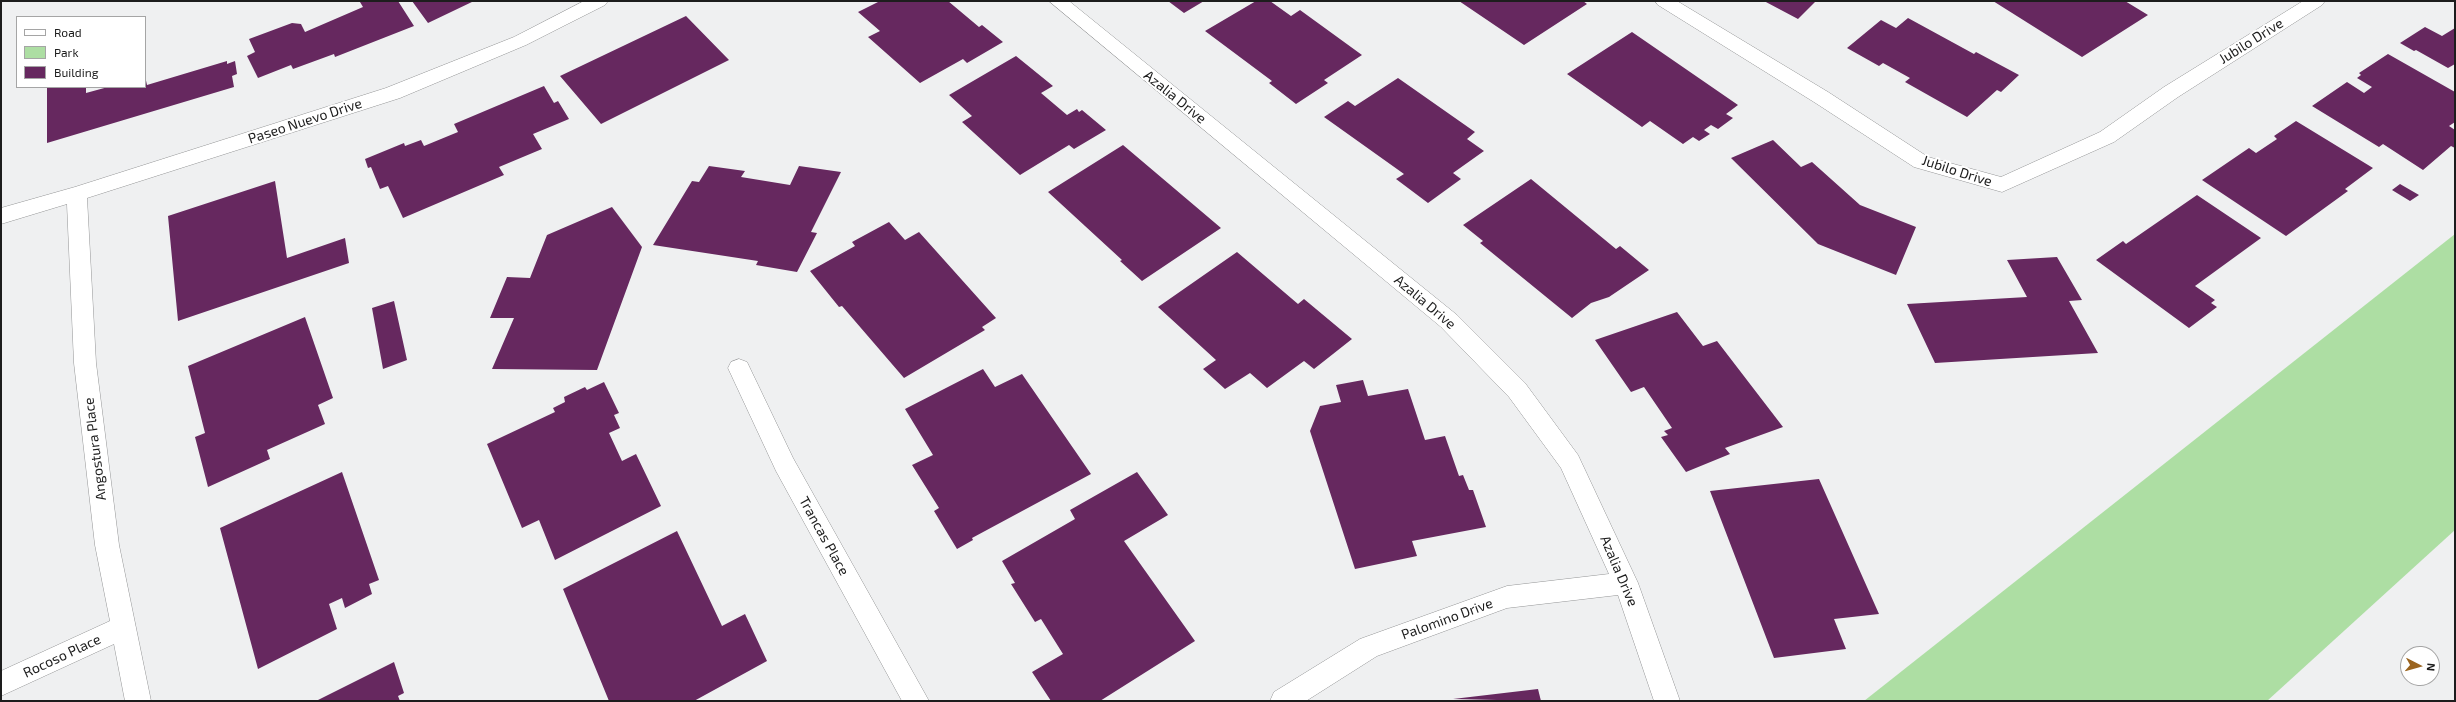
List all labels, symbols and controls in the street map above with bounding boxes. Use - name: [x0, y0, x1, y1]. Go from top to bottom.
- street label: Jubilo Drive: [2216, 15, 2286, 67]
- legend: [16, 16, 146, 88]
- text: Road: [54, 25, 82, 39]
- text: Park: [54, 45, 79, 59]
- text: Building: [54, 65, 98, 79]
- street label: Azalia Drive: [1140, 67, 1210, 127]
- street label: Paseo Nuevo Drive: [246, 95, 364, 147]
- street label: Jubilo Drive: [1920, 152, 1994, 190]
- street label: Azalia Drive: [1391, 271, 1459, 333]
- street label: Angostura Place: [80, 396, 110, 502]
- street label: Trancas Place: [795, 494, 853, 578]
- street label: Azalia Drive: [1597, 533, 1641, 609]
- street label: Palomino Drive: [1399, 595, 1495, 643]
- street label: Rocoso Place: [20, 631, 104, 681]
- north arrow: [2400, 646, 2440, 686]
- text: N: [2425, 663, 2438, 672]

